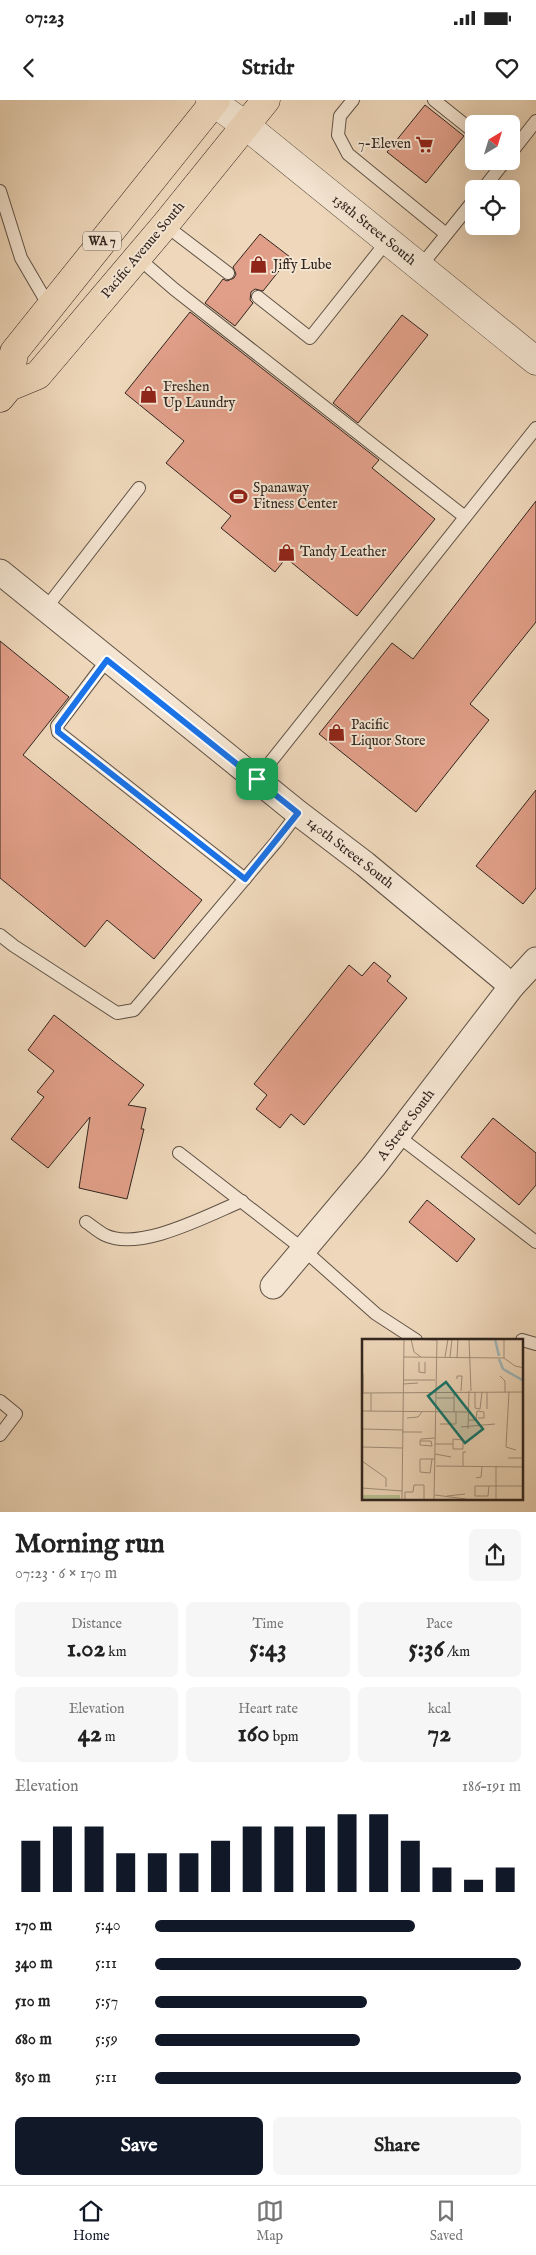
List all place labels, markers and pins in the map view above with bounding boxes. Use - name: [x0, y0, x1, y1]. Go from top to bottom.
- supermarket icon: 7-Eleven: [415, 134, 435, 154]
- place label: 7-Eleven: [358, 135, 412, 153]
- shop icon: Jiffy Lube: [249, 255, 269, 275]
- place label: Jiffy Lube: [271, 256, 332, 274]
- place label: Freshen Up Laundry: [163, 378, 235, 412]
- shop icon: Freshen Up Laundry: [139, 385, 159, 405]
- place label: Spanaway Fitness Center: [253, 479, 337, 513]
- sports icon: Spanaway Fitness Center: [229, 486, 249, 506]
- shop icon: Tandy Leather: [276, 542, 296, 562]
- place label: Tandy Leather: [300, 543, 386, 561]
- place label: Pacific Liquor Store: [351, 716, 426, 750]
- shop icon: Pacific Liquor Store: [327, 723, 347, 743]
- pin: [236, 758, 278, 800]

